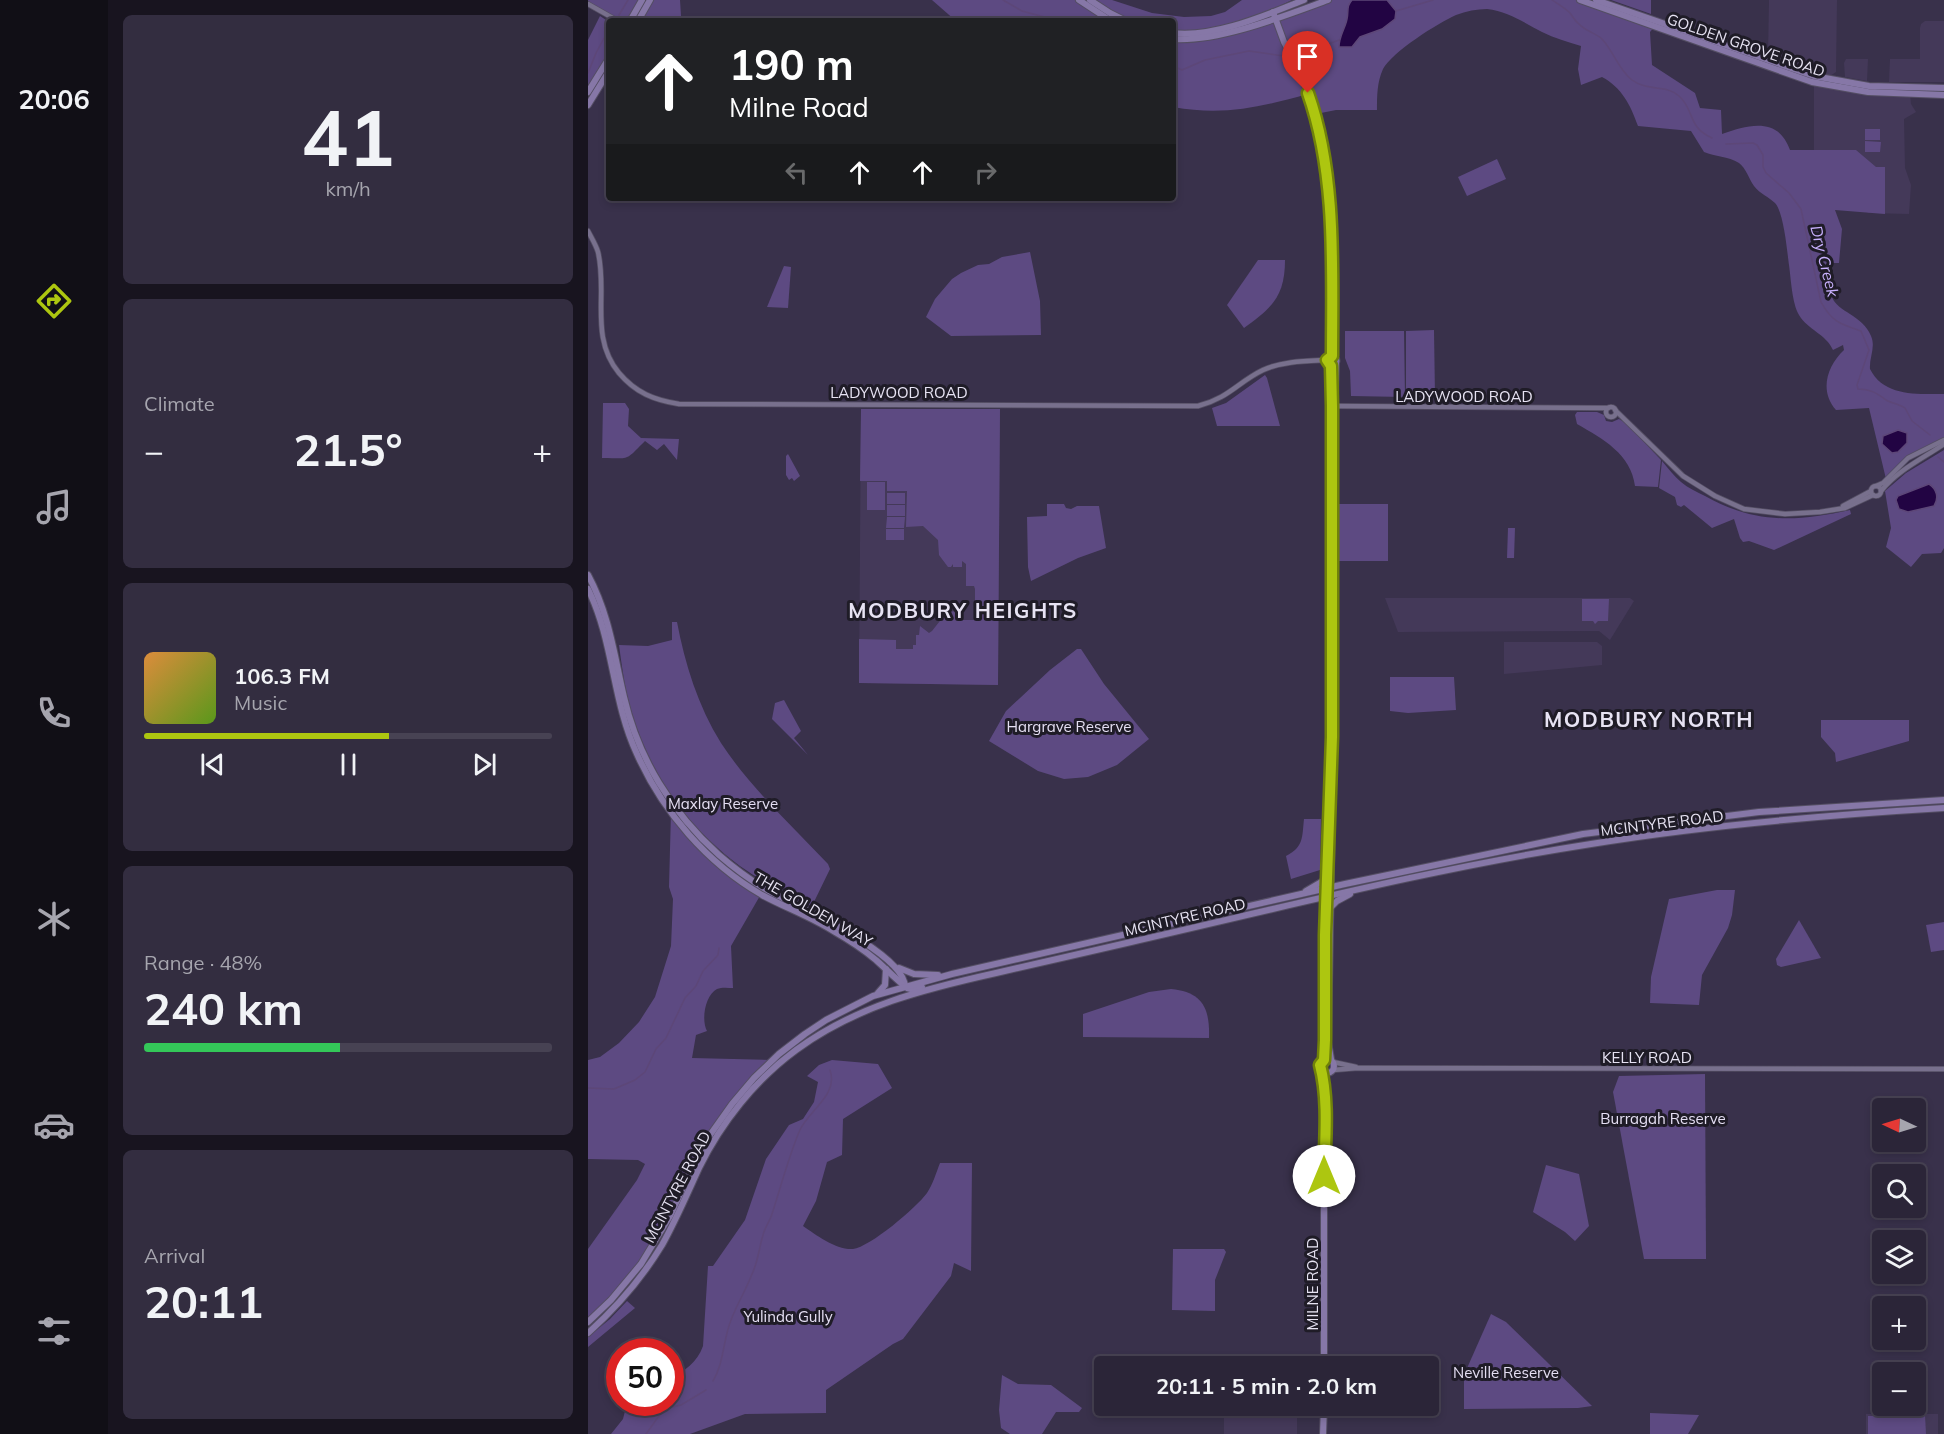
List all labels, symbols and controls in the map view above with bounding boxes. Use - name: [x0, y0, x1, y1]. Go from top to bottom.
- street label: GOLDEN GROVE ROAD: [1665, 9, 1827, 81]
- pin: [1282, 31, 1333, 93]
- text: 190 m: [729, 38, 854, 91]
- icon: arrive: [1291, 40, 1324, 73]
- icon: ahead: [630, 42, 708, 120]
- text: 20:06: [18, 82, 90, 116]
- text: 41: [301, 88, 395, 186]
- text: Milne Road: [729, 90, 869, 124]
- icon: left: [780, 156, 813, 189]
- icon: ahead: [843, 156, 876, 189]
- icon: ahead: [906, 156, 939, 189]
- icon: right: [969, 156, 1002, 189]
- text: km/h: [325, 176, 371, 201]
- water label: Dry Creek: [1806, 223, 1844, 300]
- icon: directions: [33, 280, 75, 322]
- street label: LADYWOOD ROAD: [830, 383, 968, 402]
- street label: LADYWOOD ROAD: [1395, 387, 1533, 406]
- text: Climate: [144, 391, 215, 416]
- text: 21.5°: [293, 421, 403, 477]
- text: −: [144, 430, 164, 471]
- text: +: [532, 430, 552, 471]
- icon: music: [33, 486, 75, 528]
- district label: MODBURY HEIGHTS: [848, 597, 1078, 623]
- text: 106.3 FM: [234, 662, 330, 690]
- text: Music: [234, 690, 287, 715]
- icon: phone: [33, 692, 75, 734]
- district label: MODBURY NORTH: [1544, 706, 1754, 732]
- park label: Hargrave Reserve: [1007, 717, 1132, 736]
- icon: previous: [196, 748, 229, 781]
- icon: pause: [332, 748, 365, 781]
- icon: next: [468, 748, 501, 781]
- park label: Maxlay Reserve: [668, 794, 778, 813]
- street label: MCINTYRE ROAD: [1599, 806, 1725, 840]
- street label: THE GOLDEN WAY: [750, 867, 877, 951]
- street label: MCINTYRE ROAD: [1123, 894, 1247, 940]
- icon: climate: [33, 898, 75, 940]
- text: Range · 48%: [144, 950, 262, 975]
- text: 240 km: [144, 980, 303, 1036]
- street label: KELLY ROAD: [1602, 1048, 1692, 1067]
- north arrow: [1872, 1098, 1926, 1152]
- map controls: [1872, 1098, 1926, 1416]
- icon: car: [33, 1104, 75, 1146]
- park label: Burragah Reserve: [1600, 1109, 1726, 1128]
- street label: MCINTYRE ROAD: [640, 1128, 714, 1246]
- position arrow: [1292, 1144, 1356, 1208]
- button: search: [1872, 1164, 1926, 1218]
- button: layers: [1872, 1230, 1926, 1284]
- street label: MILNE ROAD: [1303, 1238, 1322, 1330]
- text: Arrival: [144, 1243, 205, 1268]
- text: 20:11: [144, 1273, 263, 1329]
- button: +: [1872, 1296, 1926, 1350]
- park label: Yulinda Gully: [742, 1307, 833, 1326]
- icon: filters: [33, 1310, 75, 1352]
- speed limit sign: 50: [606, 1338, 684, 1416]
- button: −: [1872, 1362, 1926, 1416]
- park label: Neville Reserve: [1453, 1363, 1559, 1382]
- text: 20:11 · 5 min · 2.0 km: [1156, 1372, 1377, 1400]

